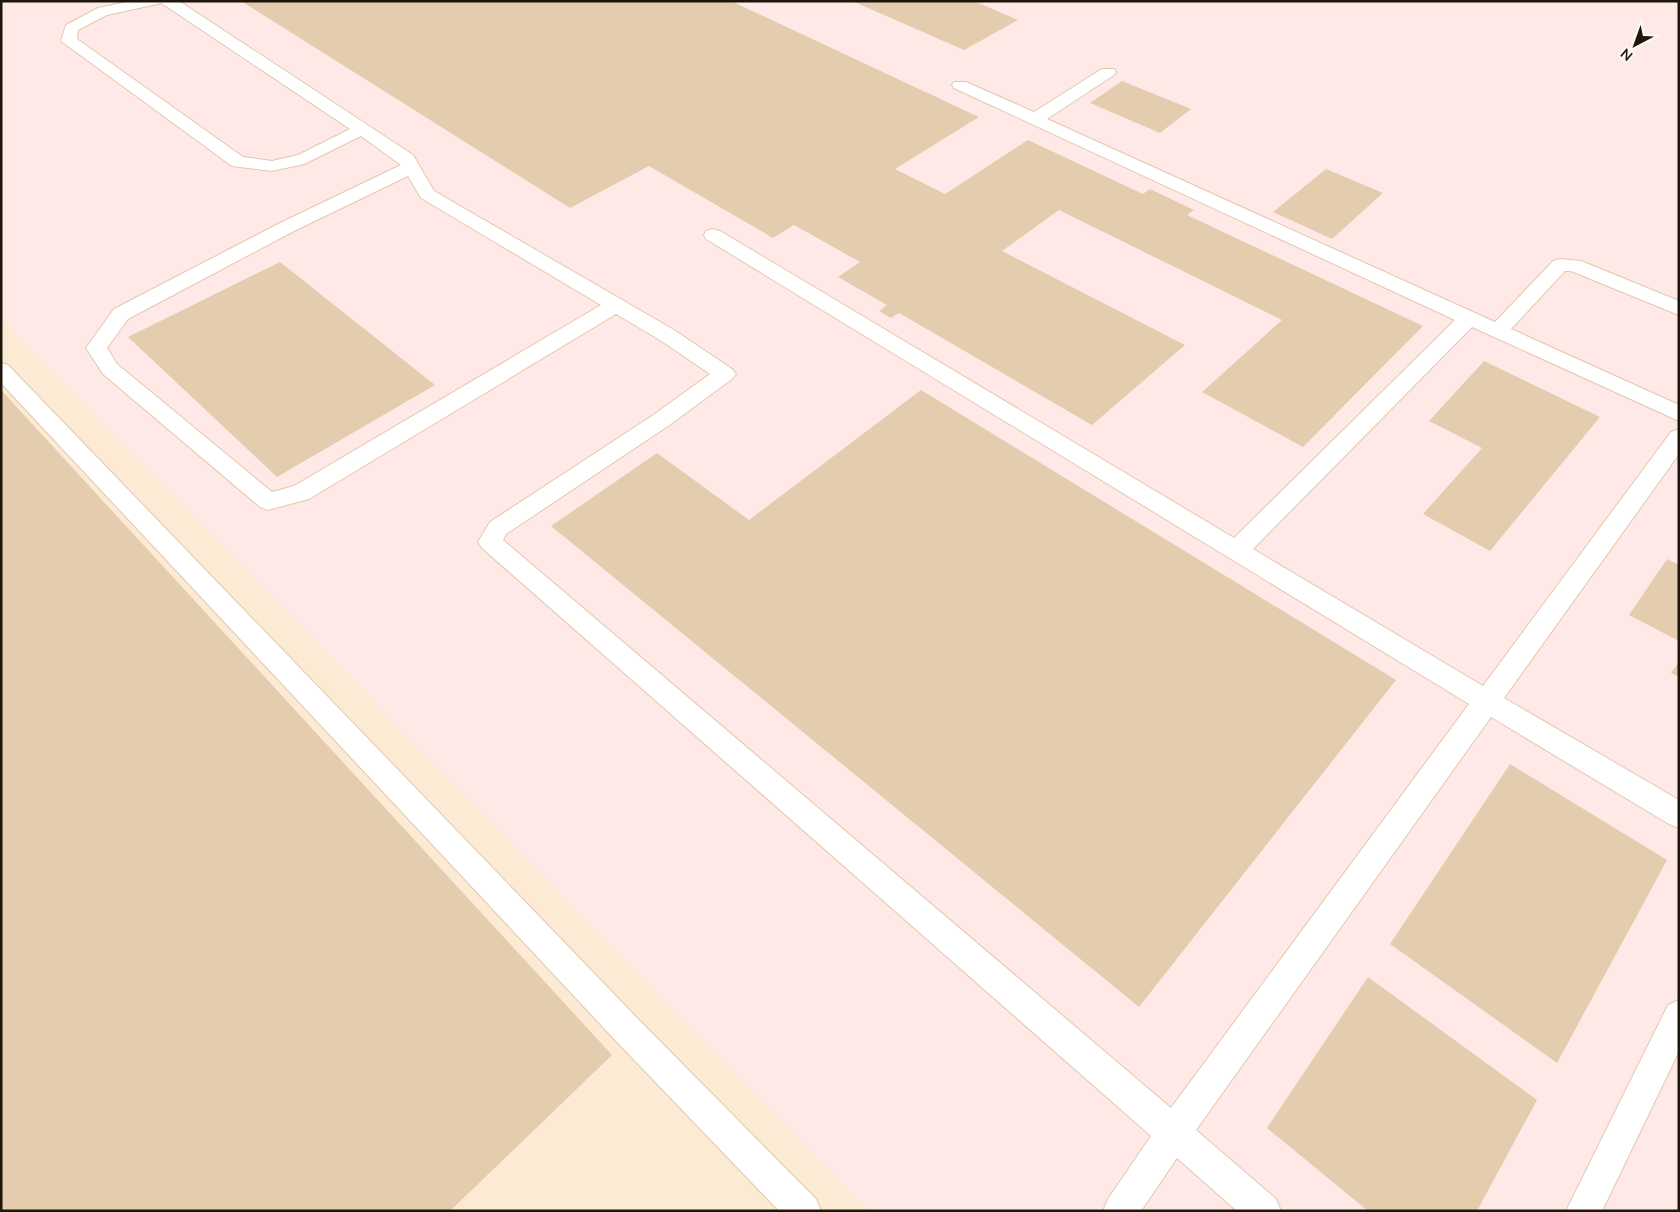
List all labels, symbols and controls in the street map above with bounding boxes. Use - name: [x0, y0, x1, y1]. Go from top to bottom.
- north arrow: [1610, 20, 1660, 70]
- text: N: [1617, 44, 1637, 65]

